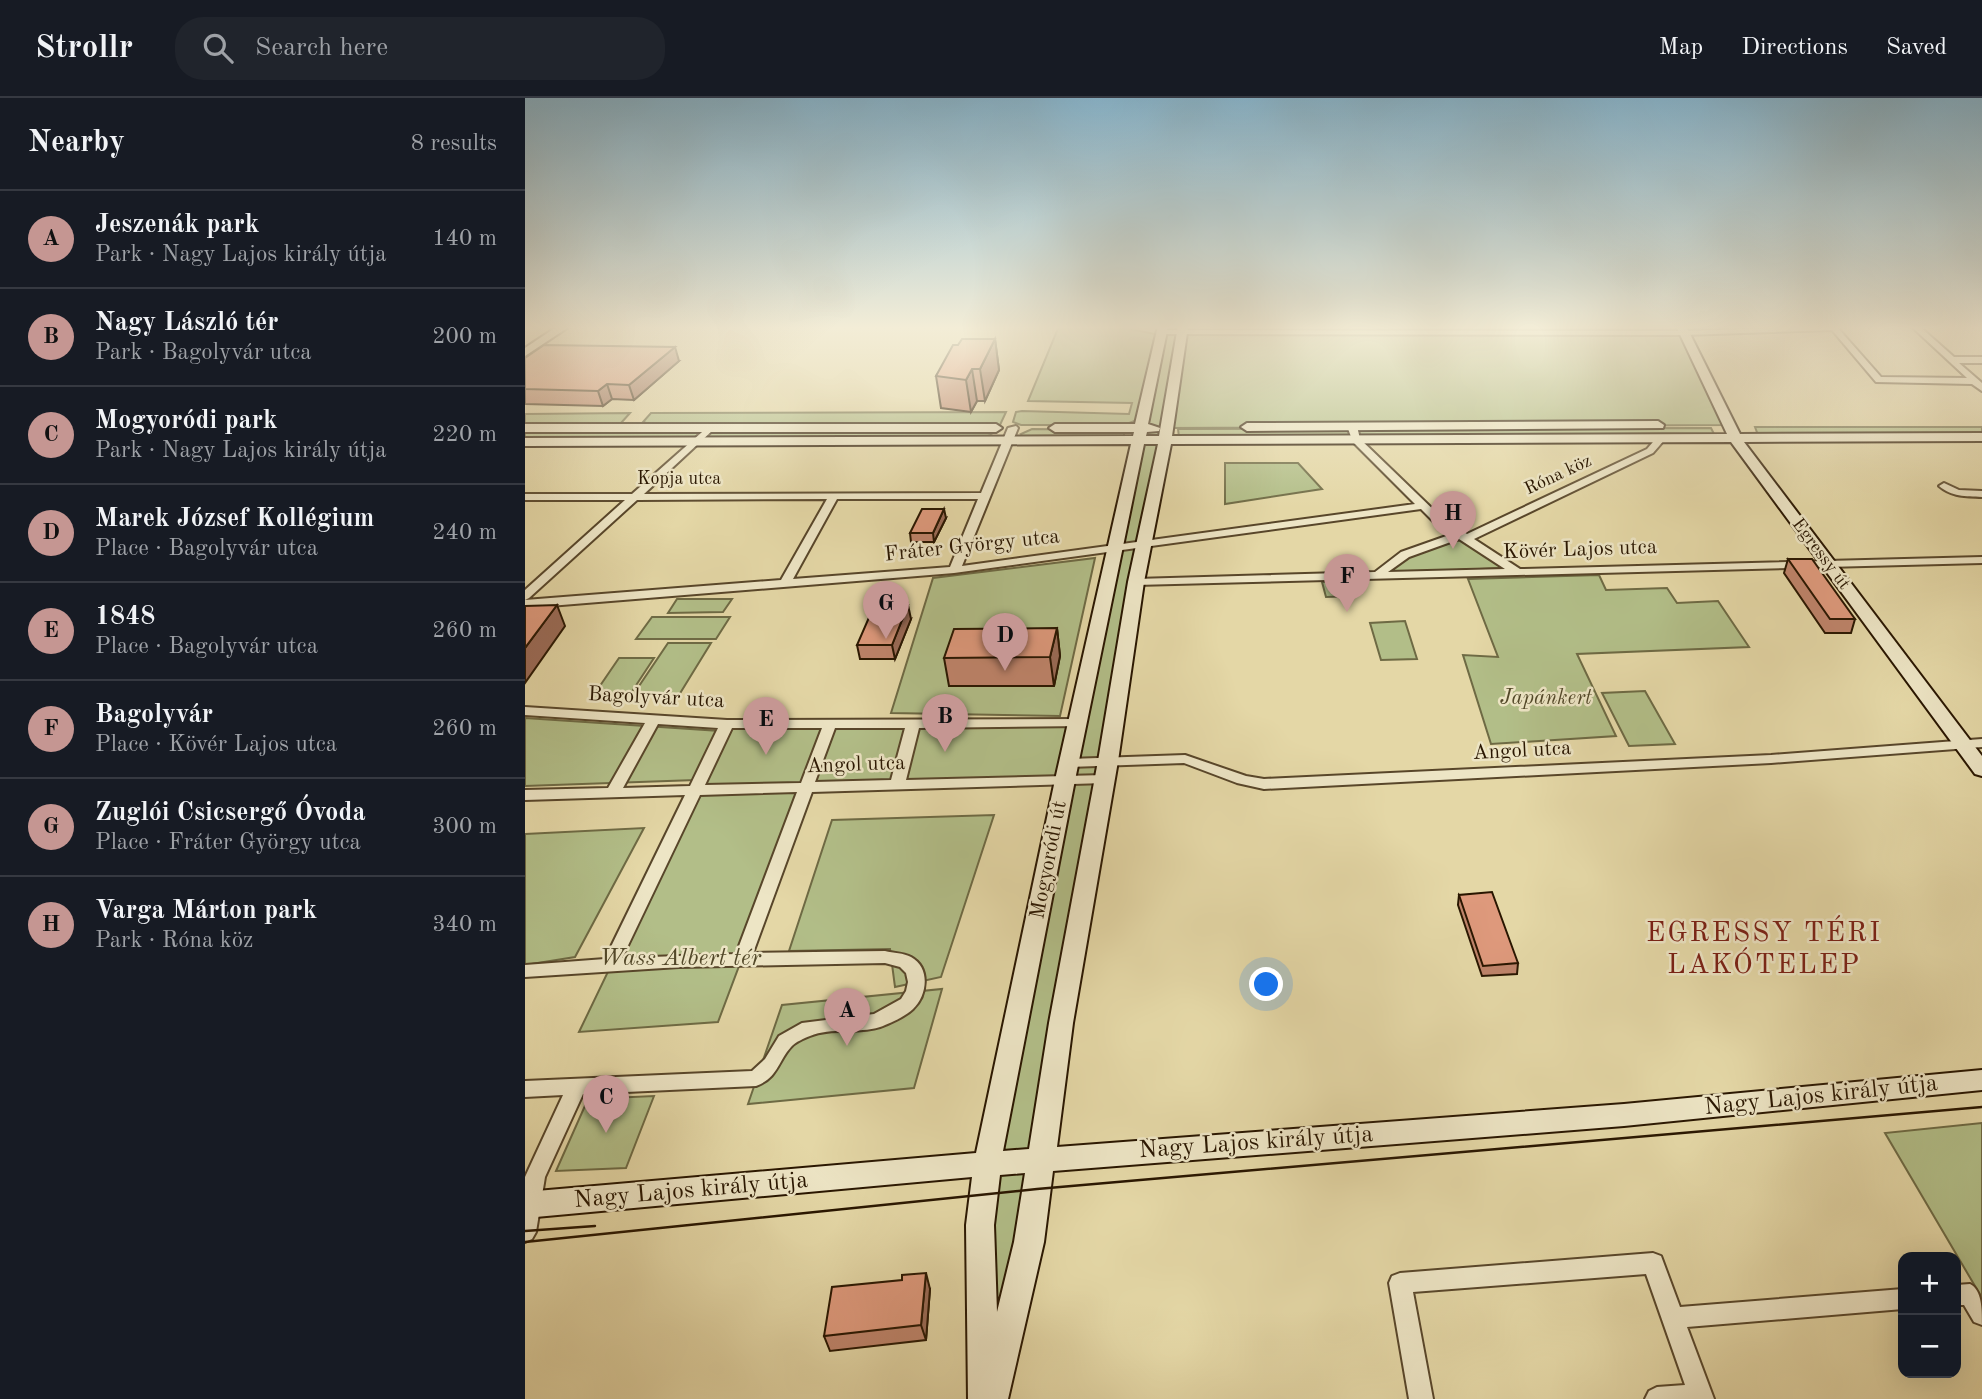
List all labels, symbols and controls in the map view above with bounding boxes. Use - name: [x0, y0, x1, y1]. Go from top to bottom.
- search box: [175, 17, 665, 80]
- icon: search: [199, 29, 237, 67]
- text: Strollr: [35, 32, 133, 65]
- text: Search here: [255, 35, 388, 61]
- text: Map: [1659, 36, 1703, 60]
- text: Directions: [1741, 36, 1848, 60]
- text: Saved: [1886, 36, 1947, 60]
- text: Nearby: [28, 128, 125, 158]
- text: 8 results: [411, 132, 497, 155]
- text: Jeszenák park: [95, 212, 259, 238]
- text: A: [42, 227, 60, 250]
- text: 140 m: [432, 227, 497, 250]
- text: Park · Nagy Lajos király útja: [95, 243, 387, 266]
- text: Nagy László tér: [95, 310, 279, 336]
- text: B: [43, 325, 59, 348]
- text: 200 m: [432, 325, 497, 348]
- text: Park · Bagolyvár utca: [95, 341, 312, 364]
- text: Mogyoródi park: [95, 408, 278, 434]
- text: C: [43, 423, 59, 446]
- text: 220 m: [432, 423, 497, 446]
- text: Park · Nagy Lajos király útja: [95, 439, 387, 462]
- street label: Róna köz: [1522, 452, 1594, 498]
- street label: Kopja utca: [637, 470, 721, 488]
- pin: H: [1430, 491, 1476, 549]
- text: Marek József Kollégium: [95, 506, 374, 532]
- street label: Egressy út: [1789, 515, 1853, 593]
- text: D: [42, 521, 60, 544]
- text: 240 m: [432, 521, 497, 544]
- street label: Fráter György utca: [883, 526, 1061, 566]
- text: Place · Bagolyvár utca: [95, 537, 318, 560]
- street label: Kövér Lajos utca: [1503, 537, 1657, 563]
- pin: F: [1324, 554, 1370, 612]
- pin: G: [863, 581, 909, 639]
- text: 1848: [95, 604, 155, 630]
- pin: D: [982, 613, 1028, 671]
- text: E: [43, 619, 59, 642]
- text: 260 m: [432, 619, 497, 642]
- text: Place · Bagolyvár utca: [95, 635, 318, 658]
- street label: Bagolyvár utca: [587, 684, 725, 712]
- park label: Japánkert: [1500, 688, 1592, 709]
- pin: B: [922, 694, 968, 752]
- pin: E: [743, 697, 789, 755]
- text: Bagolyvár: [95, 702, 213, 728]
- text: F: [43, 717, 59, 740]
- text: 260 m: [432, 717, 497, 740]
- text: Place · Kövér Lajos utca: [95, 733, 337, 756]
- street label: Angol utca: [1472, 738, 1572, 764]
- street label: Angol utca: [806, 753, 906, 777]
- street label: Mogyoródi út: [1027, 799, 1071, 921]
- text: Zuglói Csicsergő Óvoda: [95, 800, 366, 826]
- text: G: [43, 815, 59, 838]
- text: 300 m: [432, 815, 497, 838]
- text: Place · Fráter György utca: [95, 831, 361, 854]
- text: Varga Márton park: [95, 898, 317, 924]
- text: H: [42, 913, 60, 936]
- text: 340 m: [432, 913, 497, 936]
- district label: EGRESSY TÉRI LAKÓTELEP: [1646, 915, 1882, 980]
- text: Park · Róna köz: [95, 929, 253, 952]
- park label: Wass Albert tér: [599, 947, 762, 971]
- your location: [1249, 967, 1283, 1001]
- pin: A: [824, 988, 870, 1046]
- street label: Nagy Lajos király útja: [1703, 1072, 1939, 1120]
- pin: C: [583, 1075, 629, 1133]
- street label: Nagy Lajos király útja: [1138, 1123, 1374, 1163]
- street label: Nagy Lajos király útja: [573, 1169, 809, 1213]
- map controls: [1898, 1252, 1961, 1378]
- button: +: [1898, 1252, 1961, 1315]
- button: −: [1898, 1315, 1961, 1378]

